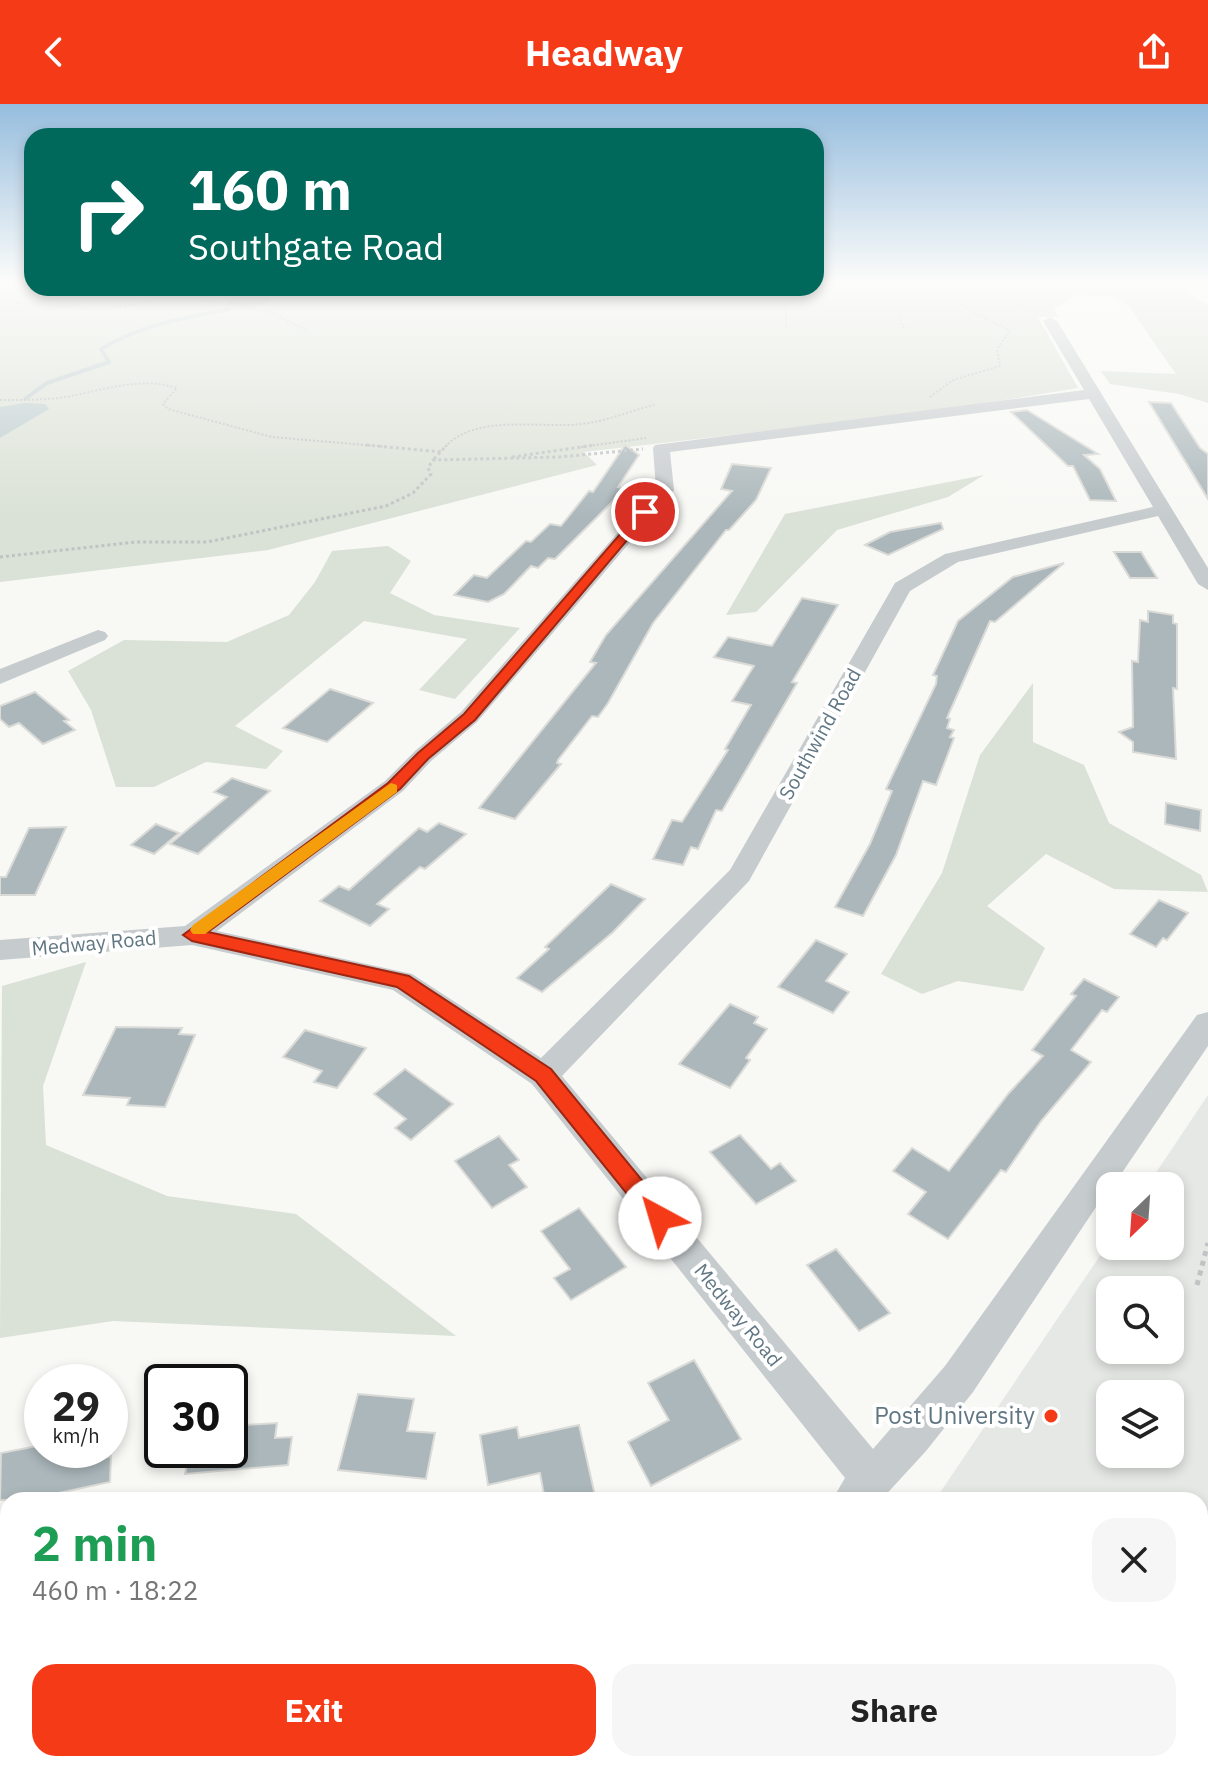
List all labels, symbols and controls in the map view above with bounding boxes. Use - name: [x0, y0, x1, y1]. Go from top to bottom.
- text: Headway: [525, 29, 683, 76]
- icon: back: [32, 30, 76, 74]
- icon: share: [1132, 30, 1176, 74]
- text: 160 m: [188, 153, 352, 225]
- icon: right: [56, 160, 160, 264]
- text: Southgate Road: [188, 223, 444, 270]
- pin: [611, 478, 679, 546]
- icon: arrive: [623, 490, 667, 534]
- street label: Southwind Road: [772, 663, 867, 804]
- street label: Medway Road: [30, 924, 158, 961]
- north arrow: [1096, 1172, 1184, 1260]
- map controls: [1096, 1172, 1184, 1468]
- position arrow: [618, 1176, 702, 1260]
- street label: Medway Road: [688, 1258, 788, 1372]
- button: search: [1096, 1276, 1184, 1364]
- speed limit sign: 30: [144, 1364, 248, 1468]
- text: 29: [52, 1380, 100, 1432]
- button: layers: [1096, 1380, 1184, 1468]
- place label: Post University: [874, 1399, 1035, 1431]
- marker: Post University: [1042, 1407, 1060, 1425]
- text: km/h: [52, 1422, 100, 1449]
- text: 2 min: [32, 1512, 157, 1574]
- button: close: [1092, 1518, 1176, 1602]
- text: 460 m · 18:22: [32, 1573, 198, 1607]
- button: Exit: [32, 1664, 596, 1756]
- button: Share: [612, 1664, 1176, 1756]

